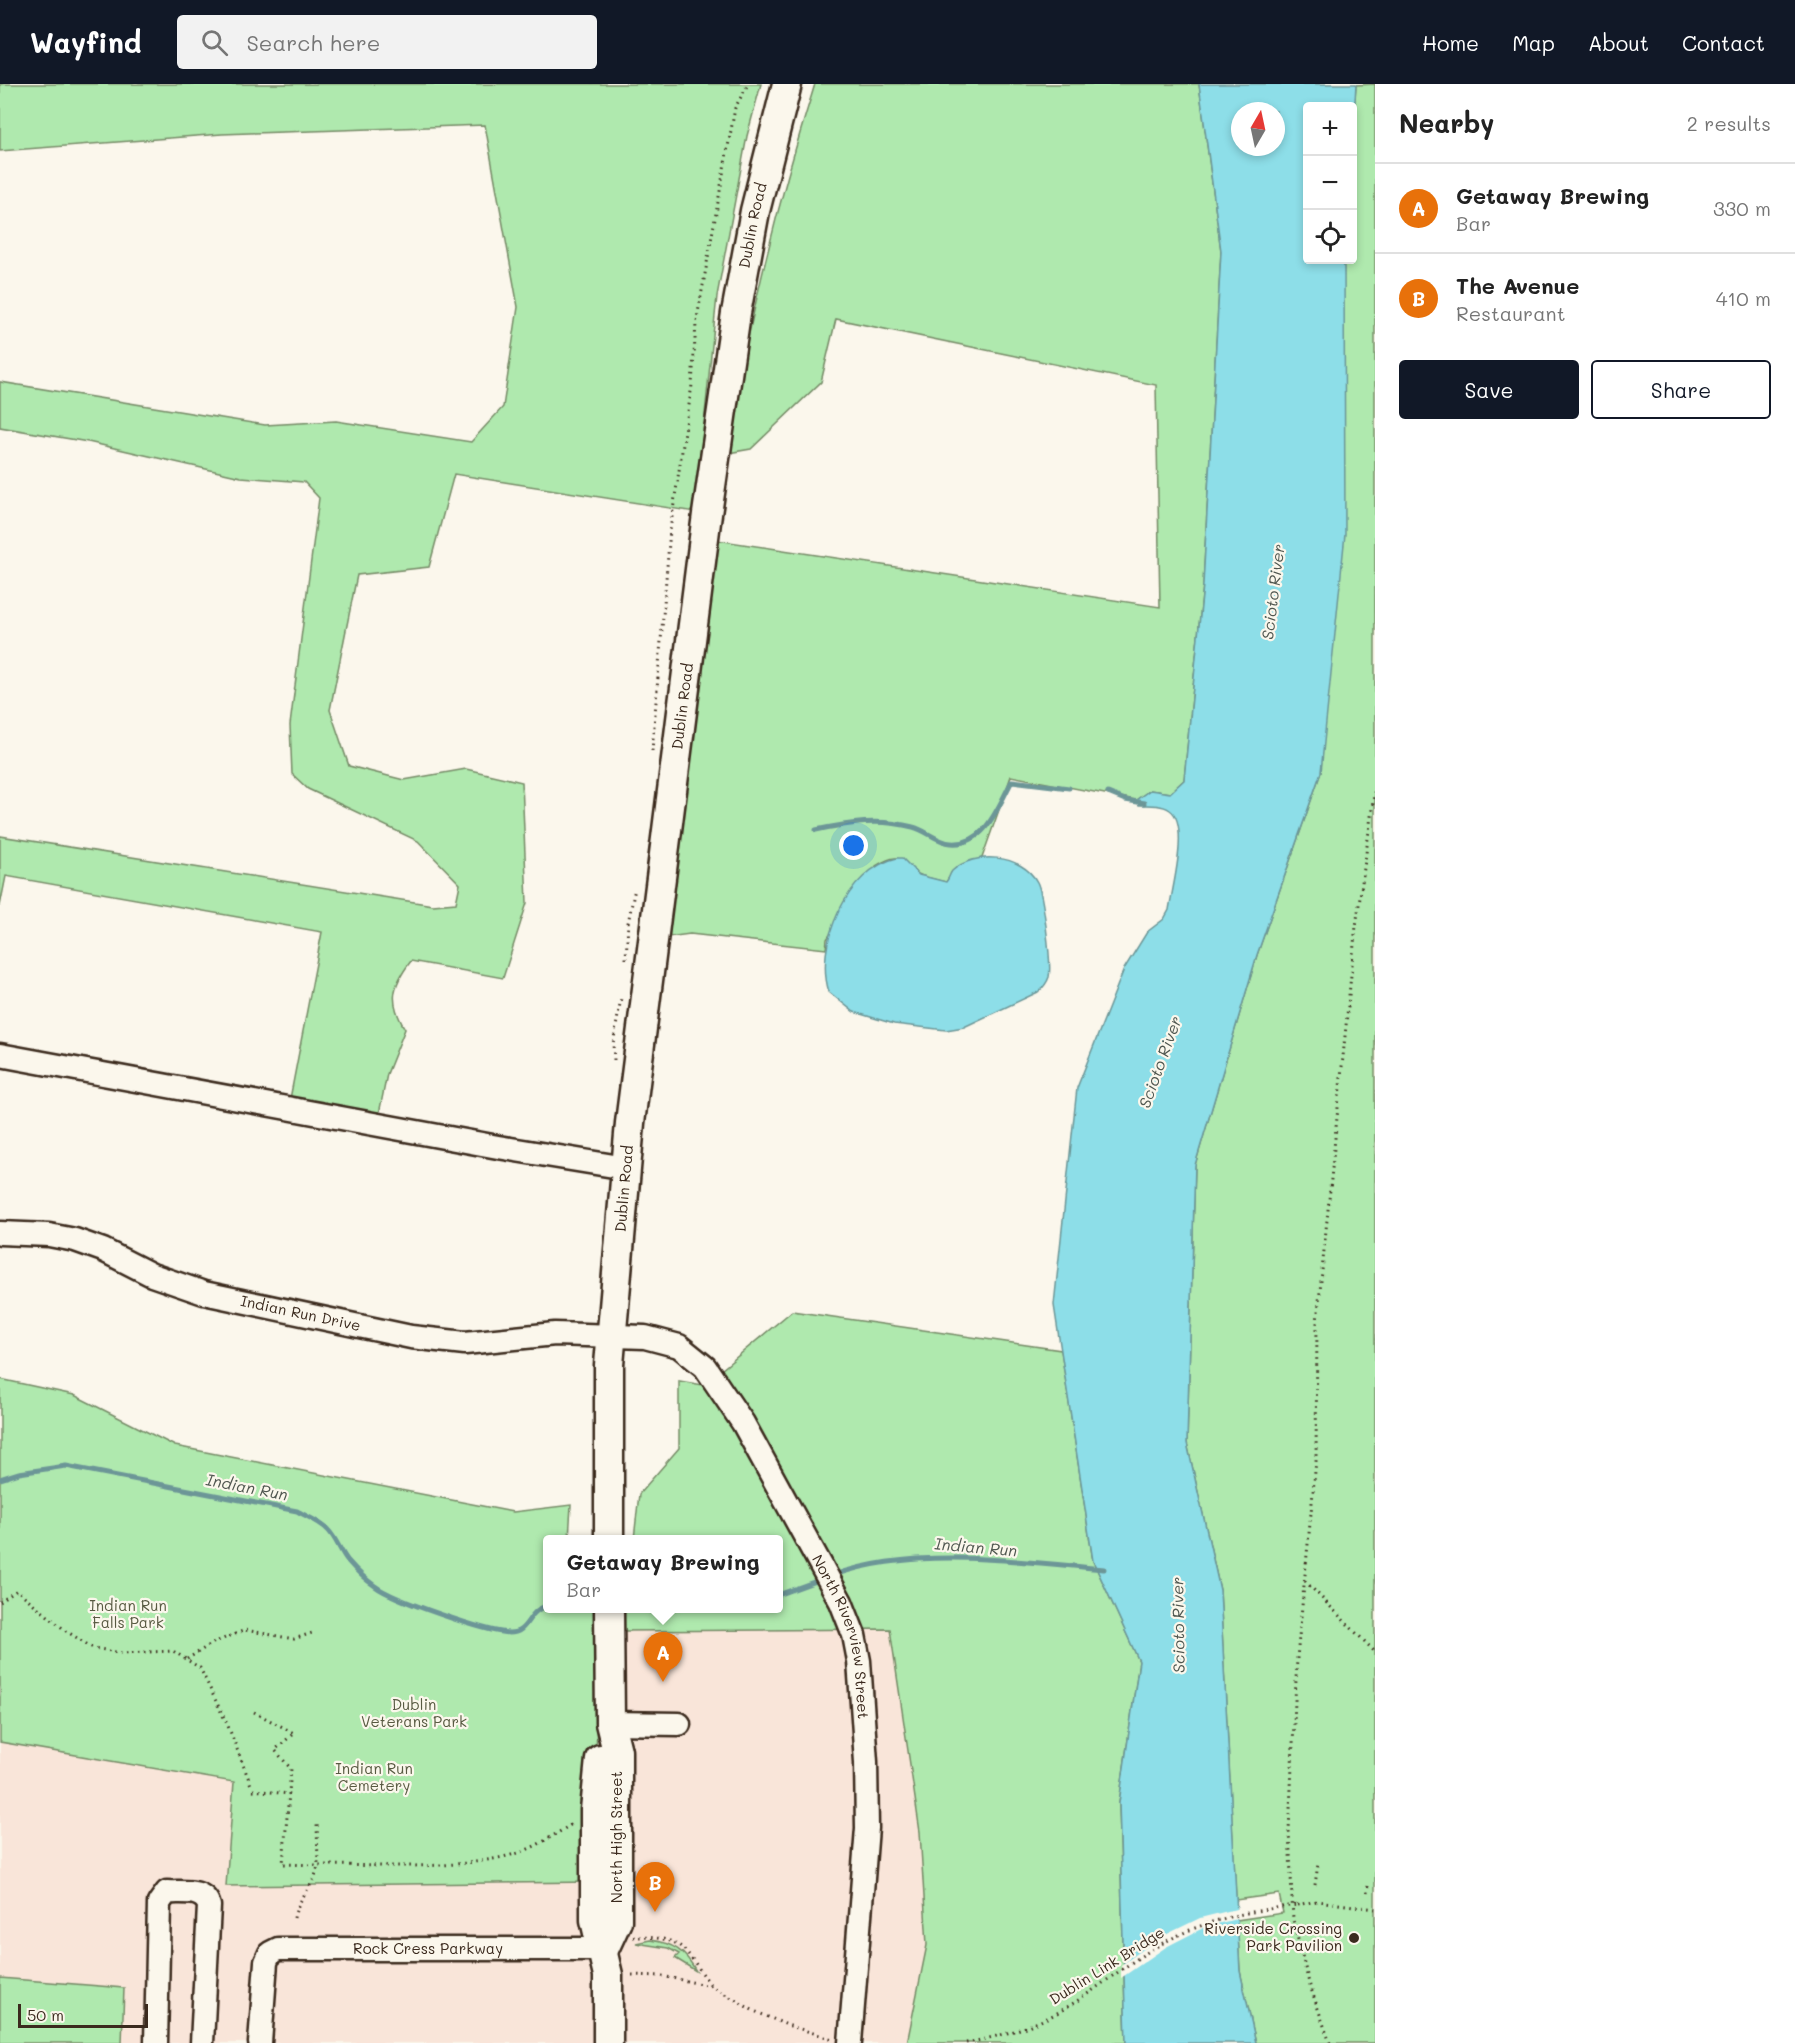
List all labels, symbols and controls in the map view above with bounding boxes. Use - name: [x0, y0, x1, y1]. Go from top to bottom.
- search box: [177, 15, 597, 69]
- text: Wayfind: [30, 24, 141, 60]
- icon: search: [198, 26, 231, 59]
- text: Search here: [246, 28, 380, 57]
- text: Home: [1422, 29, 1479, 56]
- text: Map: [1512, 29, 1555, 56]
- text: About: [1588, 29, 1649, 56]
- text: Contact: [1682, 29, 1765, 56]
- north arrow: [1231, 102, 1285, 156]
- map controls: [1303, 102, 1357, 264]
- button: +: [1303, 102, 1357, 156]
- text: Nearby: [1399, 106, 1494, 140]
- text: 2 results: [1687, 110, 1771, 136]
- button: −: [1303, 156, 1357, 210]
- street label: Dublin Road: [734, 180, 771, 270]
- text: Getaway Brewing: [1456, 181, 1649, 210]
- text: A: [1412, 195, 1425, 221]
- text: 330 m: [1713, 195, 1771, 221]
- button: locate: [1303, 210, 1357, 264]
- text: Bar: [1456, 210, 1491, 236]
- text: The Avenue: [1456, 271, 1579, 300]
- text: B: [1412, 285, 1425, 311]
- text: 410 m: [1716, 285, 1771, 311]
- text: Restaurant: [1456, 300, 1566, 326]
- button: Save: [1399, 360, 1579, 419]
- button: Share: [1591, 360, 1771, 419]
- water label: Scioto River: [1256, 543, 1289, 641]
- street label: Dublin Road: [666, 662, 697, 751]
- your location: [839, 831, 868, 860]
- water label: Scioto River: [1133, 1013, 1186, 1111]
- street label: Dublin Road: [610, 1144, 637, 1233]
- street label: Indian Run Drive: [239, 1290, 363, 1335]
- water label: Indian Run: [204, 1468, 290, 1505]
- water label: Indian Run: [934, 1532, 1018, 1561]
- popup: [543, 1535, 783, 1613]
- text: Getaway Brewing: [566, 1547, 760, 1576]
- street label: North Riverview Street: [808, 1551, 874, 1720]
- text: Bar: [566, 1576, 601, 1602]
- water label: Scioto River: [1166, 1577, 1189, 1673]
- park label: Indian Run Falls Park: [89, 1595, 167, 1632]
- pin: A: [644, 1632, 682, 1682]
- park label: Dublin Veterans Park: [361, 1694, 467, 1731]
- park label: Indian Run Cemetery: [335, 1758, 413, 1795]
- street label: North High Street: [606, 1771, 626, 1903]
- pin: B: [636, 1862, 674, 1912]
- place label: Riverside Crossing Park Pavilion: [1204, 1918, 1342, 1955]
- street label: Dublin Link Bridge: [1045, 1922, 1168, 2009]
- marker: Riverside Crossing Park Pavilion: [1347, 1931, 1361, 1945]
- street label: Rock Cress Parkway: [353, 1938, 503, 1958]
- scale bar: [18, 2001, 148, 2028]
- text: 50 m: [27, 2004, 64, 2025]

